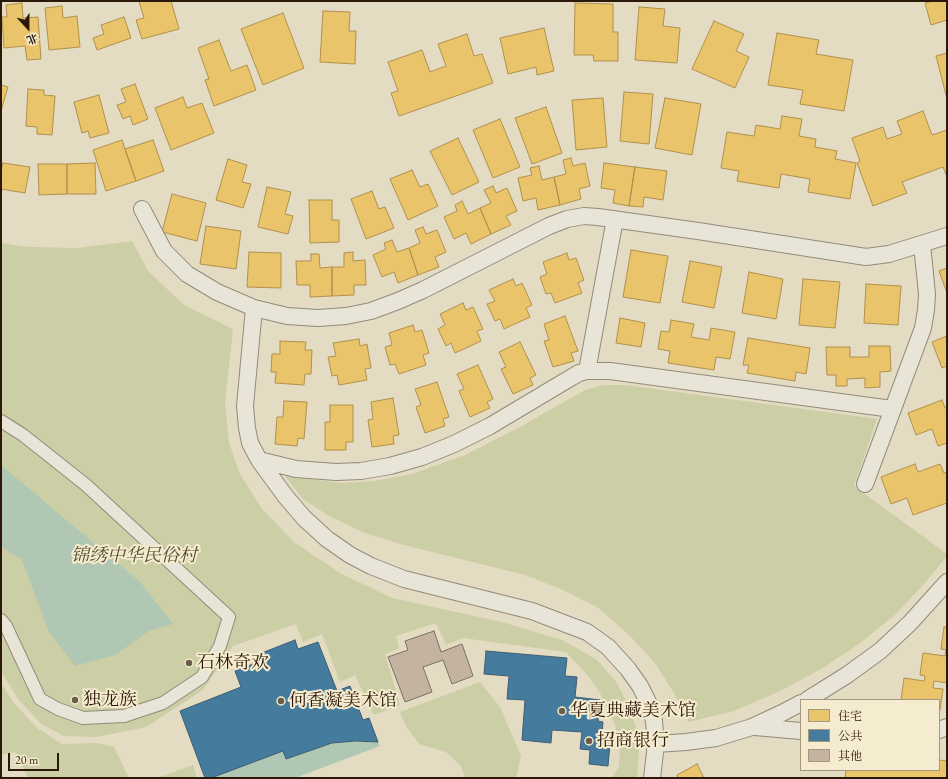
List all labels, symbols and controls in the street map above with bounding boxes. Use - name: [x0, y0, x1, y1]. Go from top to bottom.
- north arrow: [8, 8, 48, 48]
- text: 北: [25, 31, 40, 48]
- park label: 锦绣中华民俗村: [71, 545, 197, 567]
- place label: 石林奇欢: [197, 652, 269, 674]
- marker: 石林奇欢: [184, 658, 194, 668]
- place label: 独龙族: [83, 689, 137, 711]
- place label: 何香凝美术馆: [289, 690, 397, 712]
- marker: 独龙族: [70, 695, 80, 705]
- marker: 何香凝美术馆: [276, 696, 286, 706]
- legend: [800, 699, 940, 771]
- place label: 华夏典藏美术馆: [570, 700, 696, 722]
- marker: 华夏典藏美术馆: [557, 706, 567, 716]
- text: 住宅: [838, 708, 862, 724]
- text: 公共: [838, 728, 862, 744]
- place label: 招商银行: [597, 730, 669, 752]
- marker: 招商银行: [584, 736, 594, 746]
- scale bar: [10, 745, 61, 771]
- text: 其他: [838, 748, 862, 764]
- text: 20 m: [15, 752, 38, 768]

